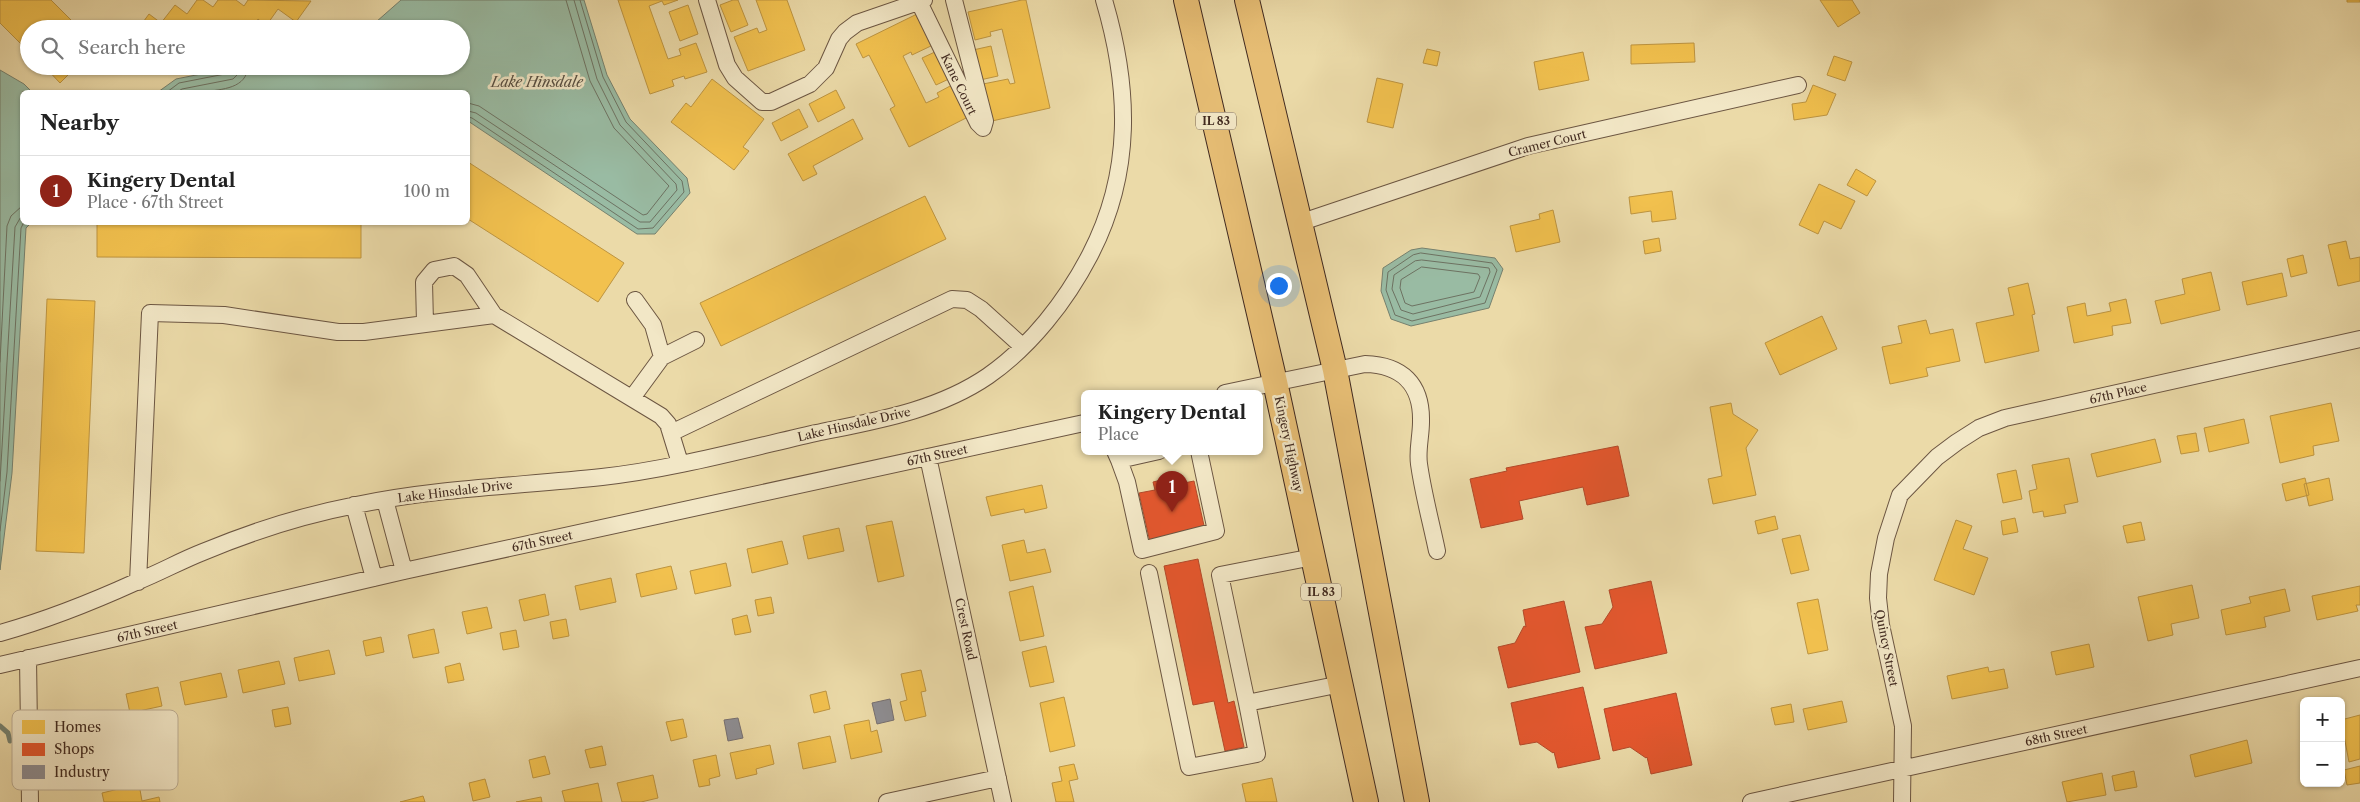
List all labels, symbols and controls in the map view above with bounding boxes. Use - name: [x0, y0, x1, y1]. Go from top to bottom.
- search box: [20, 20, 470, 75]
- icon: search: [38, 34, 66, 62]
- text: Search here: [78, 36, 186, 59]
- street label: Kane Court: [938, 51, 981, 118]
- water label: Lake Hinsdale: [490, 73, 584, 91]
- text: Nearby: [40, 110, 119, 135]
- road number: IL 83: [1196, 112, 1236, 130]
- street label: Cramer Court: [1506, 126, 1588, 160]
- text: Kingery Dental: [87, 169, 236, 192]
- text: 1: [52, 181, 60, 201]
- text: 100 m: [404, 181, 450, 201]
- text: Place · 67th Street: [87, 192, 223, 212]
- your location: [1266, 273, 1292, 299]
- street label: 67th Place: [2088, 379, 2148, 407]
- popup: [1081, 390, 1263, 455]
- street label: Kingery Highway: [1271, 395, 1307, 494]
- text: Kingery Dental: [1098, 401, 1246, 424]
- street label: Lake Hinsdale Drive: [796, 404, 912, 444]
- text: Place: [1098, 424, 1139, 444]
- street label: 67th Street: [905, 441, 969, 469]
- pin: 1: [1156, 471, 1188, 512]
- street label: Lake Hinsdale Drive: [397, 476, 514, 505]
- street label: 67th Street: [510, 527, 574, 555]
- road number: IL 83: [1301, 584, 1341, 600]
- street label: Crest Road: [952, 597, 980, 662]
- street label: Quincy Street: [1872, 608, 1902, 689]
- street label: 67th Street: [115, 617, 180, 645]
- map controls: [2300, 697, 2345, 787]
- button: +: [2300, 697, 2345, 742]
- legend: [12, 710, 178, 790]
- text: Homes: [54, 718, 101, 736]
- street label: 68th Street: [2024, 721, 2089, 749]
- text: Shops: [54, 740, 94, 758]
- button: −: [2300, 742, 2345, 787]
- text: Industry: [54, 763, 110, 781]

